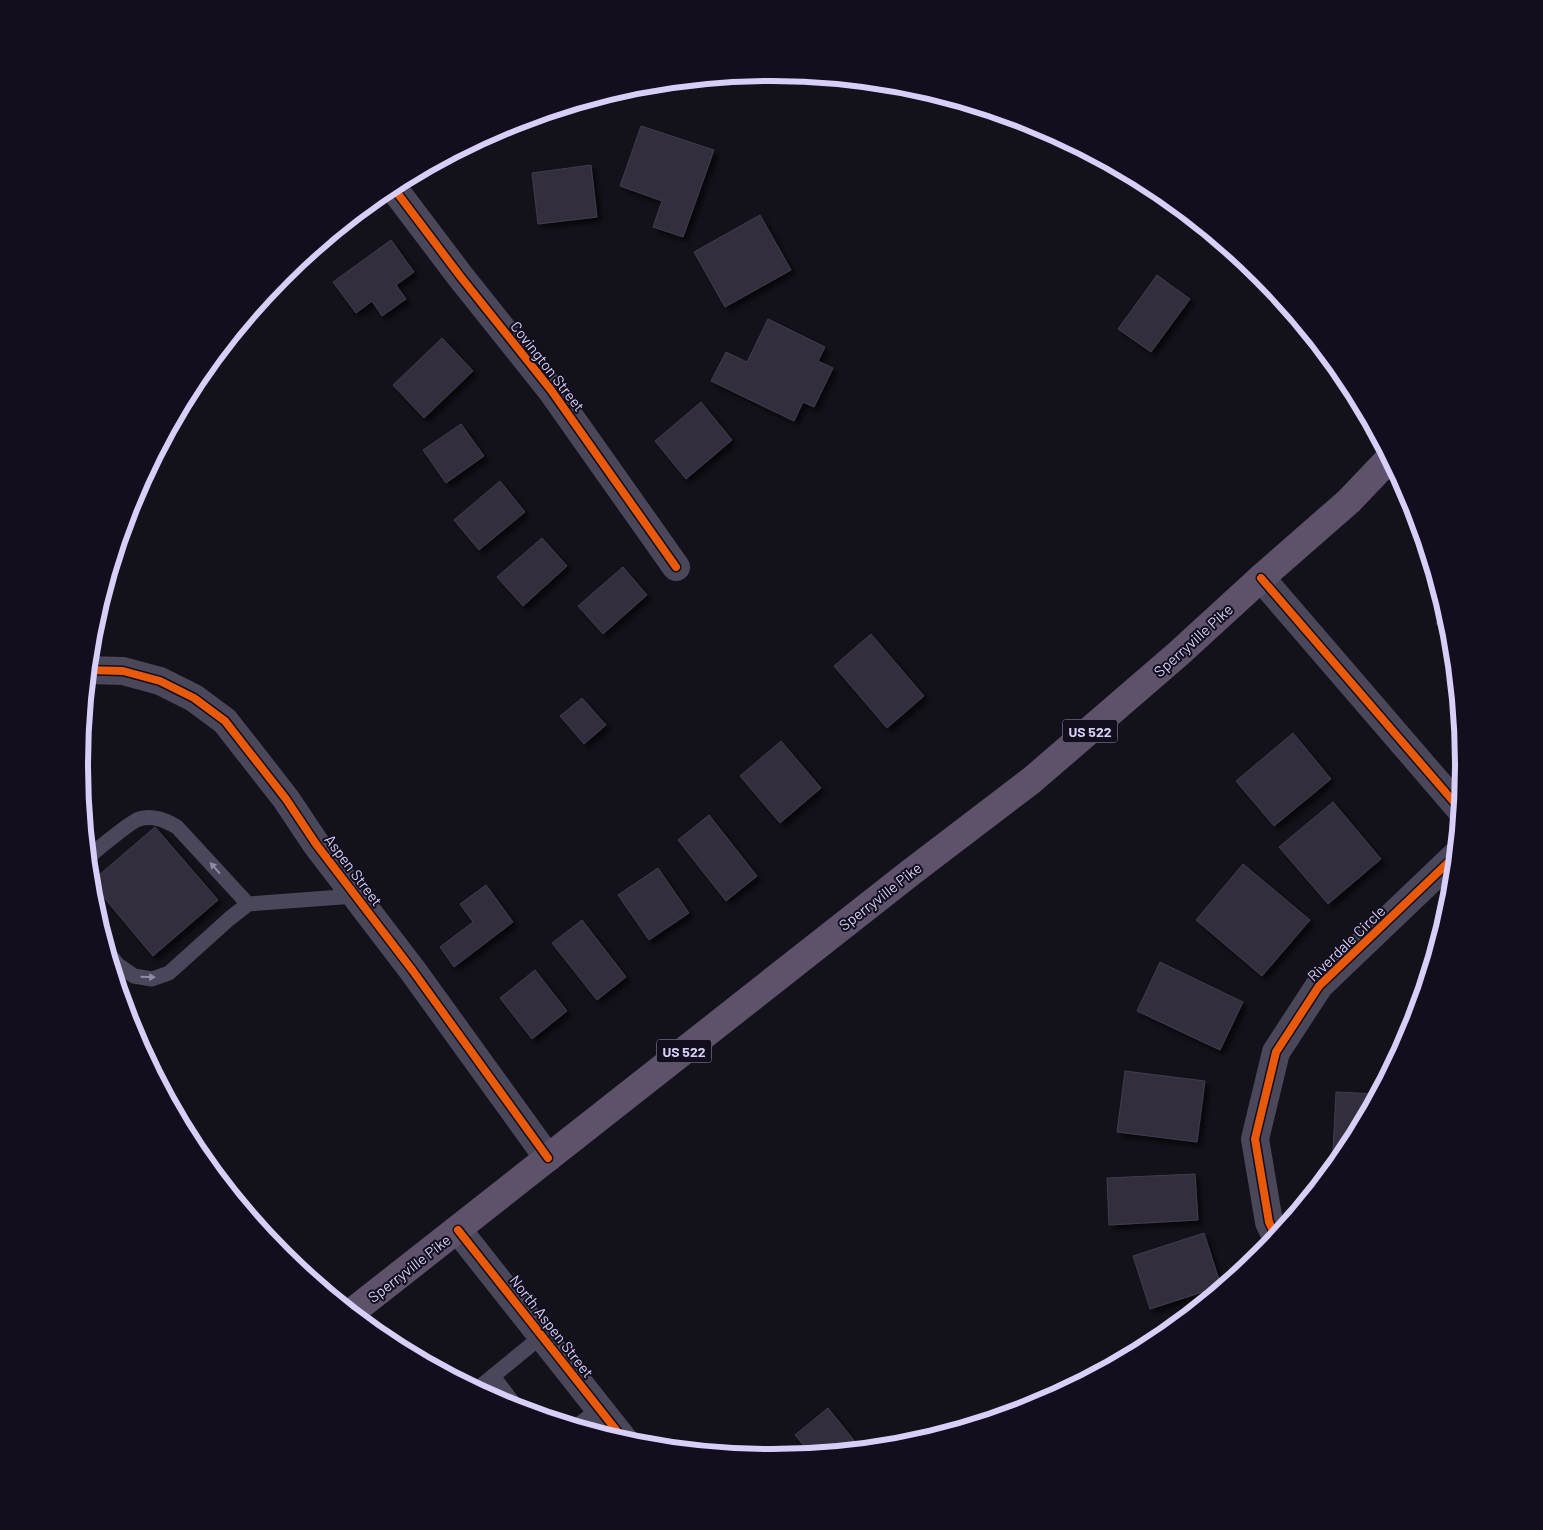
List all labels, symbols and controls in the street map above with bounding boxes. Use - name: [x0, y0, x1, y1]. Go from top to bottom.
- street label: Covington Street: [507, 317, 589, 415]
- street label: Sperryville Pike: [1150, 600, 1236, 680]
- road number: US 522: [1062, 719, 1118, 742]
- street label: Aspen Street: [321, 831, 387, 909]
- street label: Sperryville Pike: [835, 858, 925, 934]
- one-way arrow: [209, 863, 221, 875]
- street label: Riverdale Circle: [1303, 901, 1389, 985]
- one-way arrow: [141, 973, 157, 981]
- road number: US 522: [656, 1040, 712, 1062]
- street label: Sperryville Pike: [364, 1230, 454, 1306]
- street label: North Aspen Street: [506, 1271, 598, 1381]

